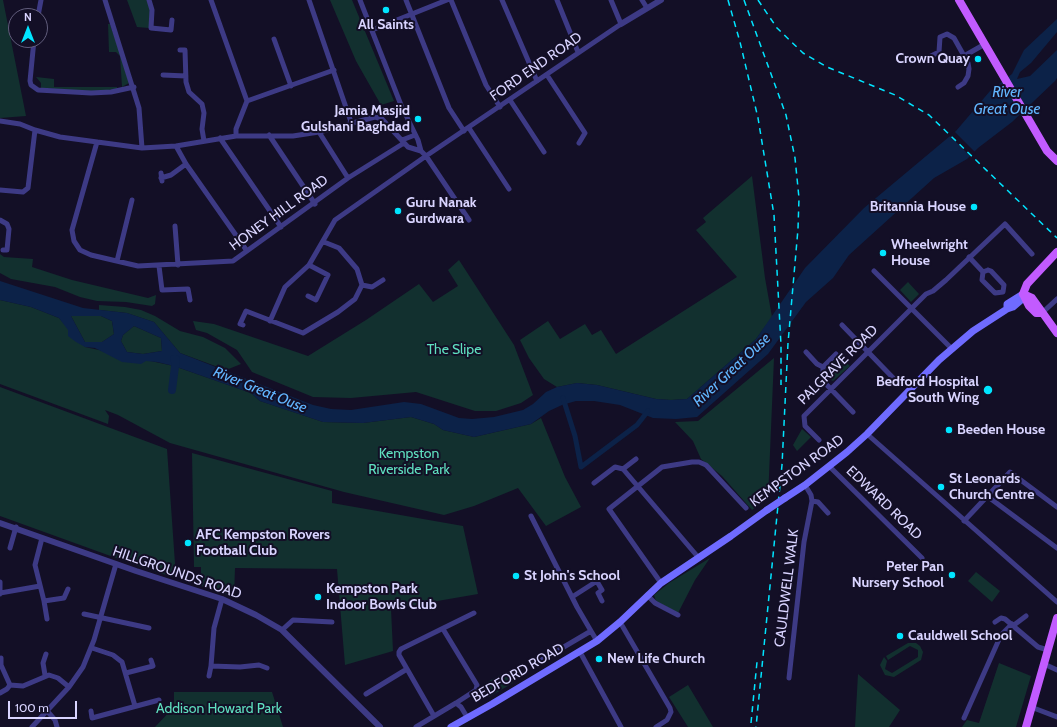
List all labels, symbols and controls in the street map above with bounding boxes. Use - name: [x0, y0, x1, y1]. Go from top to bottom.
- marker: All Saints: [381, 5, 391, 15]
- north arrow: [8, 8, 48, 48]
- text: N: [24, 10, 32, 24]
- place label: All Saints: [358, 17, 414, 33]
- street label: FORD END ROAD: [487, 29, 585, 105]
- place label: Crown Quay: [896, 51, 970, 67]
- marker: Crown Quay: [973, 54, 983, 64]
- water label: River Great Ouse: [974, 84, 1040, 119]
- place label: Jamia Masjid Gulshani Baghdad: [301, 103, 410, 136]
- marker: Jamia Masjid Gulshani Baghdad: [413, 114, 423, 124]
- street label: HONEY HILL ROAD: [226, 172, 332, 254]
- place label: Guru Nanak Gurdwara: [406, 195, 477, 228]
- place label: Britannia House: [870, 199, 966, 215]
- marker: Britannia House: [969, 202, 979, 212]
- marker: Guru Nanak Gurdwara: [393, 206, 403, 216]
- place label: Wheelwright House: [891, 237, 968, 270]
- marker: Wheelwright House: [878, 248, 888, 258]
- street label: PALGRAVE ROAD: [795, 322, 881, 408]
- water label: River Great Ouse: [689, 329, 775, 411]
- park label: The Slipe: [427, 342, 481, 358]
- water label: River Great Ouse: [210, 363, 310, 417]
- place label: Bedford Hospital South Wing: [876, 374, 979, 406]
- marker: Bedford Hospital South Wing: [982, 384, 994, 396]
- place label: Beeden House: [957, 422, 1045, 438]
- marker: Beeden House: [944, 425, 954, 435]
- street label: KEMPSTON ROAD: [747, 431, 847, 511]
- park label: Kempston Riverside Park: [368, 446, 450, 478]
- street label: EDWARD ROAD: [843, 463, 925, 543]
- place label: St Leonards Church Centre: [949, 471, 1034, 504]
- marker: St Leonards Church Centre: [936, 482, 946, 492]
- place label: AFC Kempston Rovers Football Club: [196, 527, 330, 560]
- street label: CAULDWELL WALK: [771, 528, 803, 648]
- marker: AFC Kempston Rovers Football Club: [183, 538, 193, 548]
- street label: HILLGROUNDS ROAD: [110, 543, 244, 603]
- place label: Peter Pan Nursery School: [852, 559, 944, 592]
- place label: St John's School: [524, 568, 620, 584]
- marker: Peter Pan Nursery School: [947, 570, 957, 580]
- marker: St John's School: [511, 571, 521, 581]
- place label: Kempston Park Indoor Bowls Club: [326, 581, 437, 614]
- marker: Kempston Park Indoor Bowls Club: [313, 592, 323, 602]
- place label: Cauldwell School: [908, 628, 1012, 644]
- marker: Cauldwell School: [895, 631, 905, 641]
- street label: BEDFORD ROAD: [469, 640, 567, 706]
- place label: New Life Church: [607, 651, 705, 667]
- marker: New Life Church: [594, 654, 604, 664]
- scale bar: [10, 693, 79, 719]
- text: 100 m: [15, 700, 49, 715]
- park label: Addison Howard Park: [156, 701, 282, 717]

